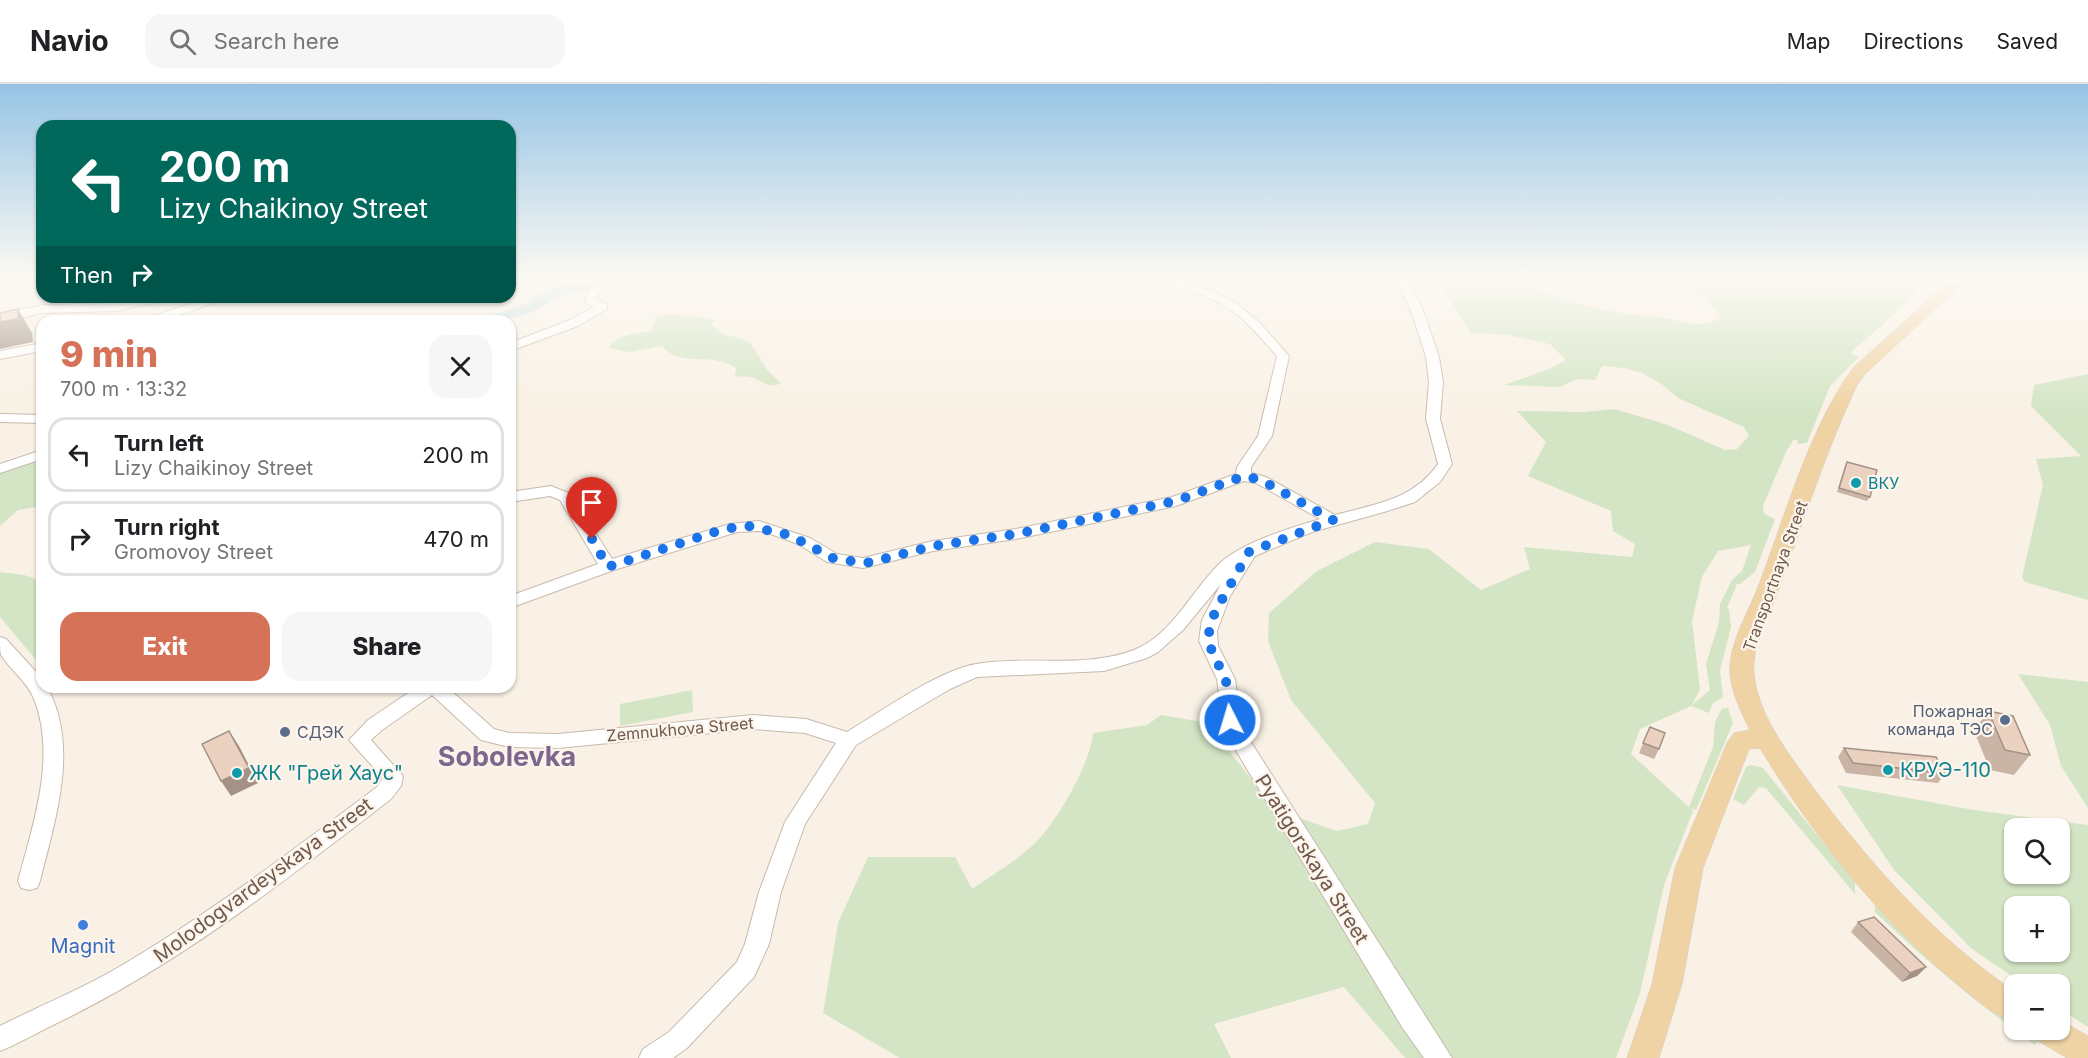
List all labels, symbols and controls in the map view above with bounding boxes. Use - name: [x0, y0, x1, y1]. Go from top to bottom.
- search box: [145, 14, 565, 68]
- text: Navio: [30, 24, 109, 58]
- icon: search: [166, 25, 199, 58]
- text: Search here: [214, 28, 339, 54]
- text: Map: [1787, 29, 1830, 54]
- text: Directions: [1863, 29, 1964, 54]
- text: Saved: [1997, 29, 2058, 54]
- text: 200 m: [159, 141, 290, 192]
- icon: left: [60, 144, 138, 222]
- text: Lizy Chaikinoy Street: [159, 192, 428, 225]
- icon: right: [125, 258, 158, 291]
- text: Then: [60, 262, 113, 288]
- text: 9 min: [60, 332, 158, 376]
- button: close: [429, 335, 492, 398]
- text: 700 m · 13:32: [60, 377, 187, 401]
- text: Turn left: [114, 430, 204, 456]
- icon: left: [63, 438, 96, 471]
- text: 200 m: [422, 442, 489, 468]
- text: Lizy Chaikinoy Street: [114, 456, 313, 480]
- place label: ВКУ: [1868, 473, 1899, 493]
- marker: ВКУ: [1849, 476, 1863, 490]
- pin: [566, 477, 617, 539]
- icon: arrive: [575, 486, 608, 519]
- street label: Transportnaya Street: [1738, 498, 1812, 654]
- text: Turn right: [114, 514, 220, 540]
- icon: right: [63, 522, 96, 555]
- text: 470 m: [423, 526, 489, 552]
- text: Gromovoy Street: [114, 540, 273, 564]
- button: Exit: [60, 612, 270, 681]
- button: Share: [282, 612, 492, 681]
- position arrow: [1198, 688, 1262, 752]
- place label: Пожарная команда ТЭС: [1888, 701, 1993, 739]
- street label: Zemnukhova Street: [606, 713, 754, 745]
- marker: Пожарная команда ТЭС: [1998, 713, 2012, 727]
- place label: СДЭК: [297, 722, 344, 742]
- marker: СДЭК: [278, 725, 292, 739]
- district label: Sobolevka: [438, 740, 576, 773]
- place label: КРУЭ-110: [1900, 758, 1991, 782]
- place label: ЖК "Грей Хаус": [249, 761, 403, 785]
- marker: КРУЭ-110: [1881, 763, 1895, 777]
- marker: ЖК "Грей Хаус": [230, 766, 244, 780]
- street label: Pyatigorskaya Street: [1250, 770, 1374, 949]
- street label: Molodogvardeyskaya Street: [149, 792, 377, 967]
- map controls: [2004, 818, 2070, 1040]
- button: search: [2004, 818, 2070, 884]
- button: +: [2004, 896, 2070, 962]
- marker: Magnit: [76, 918, 90, 932]
- place label: Magnit: [51, 934, 116, 958]
- button: −: [2004, 974, 2070, 1040]

